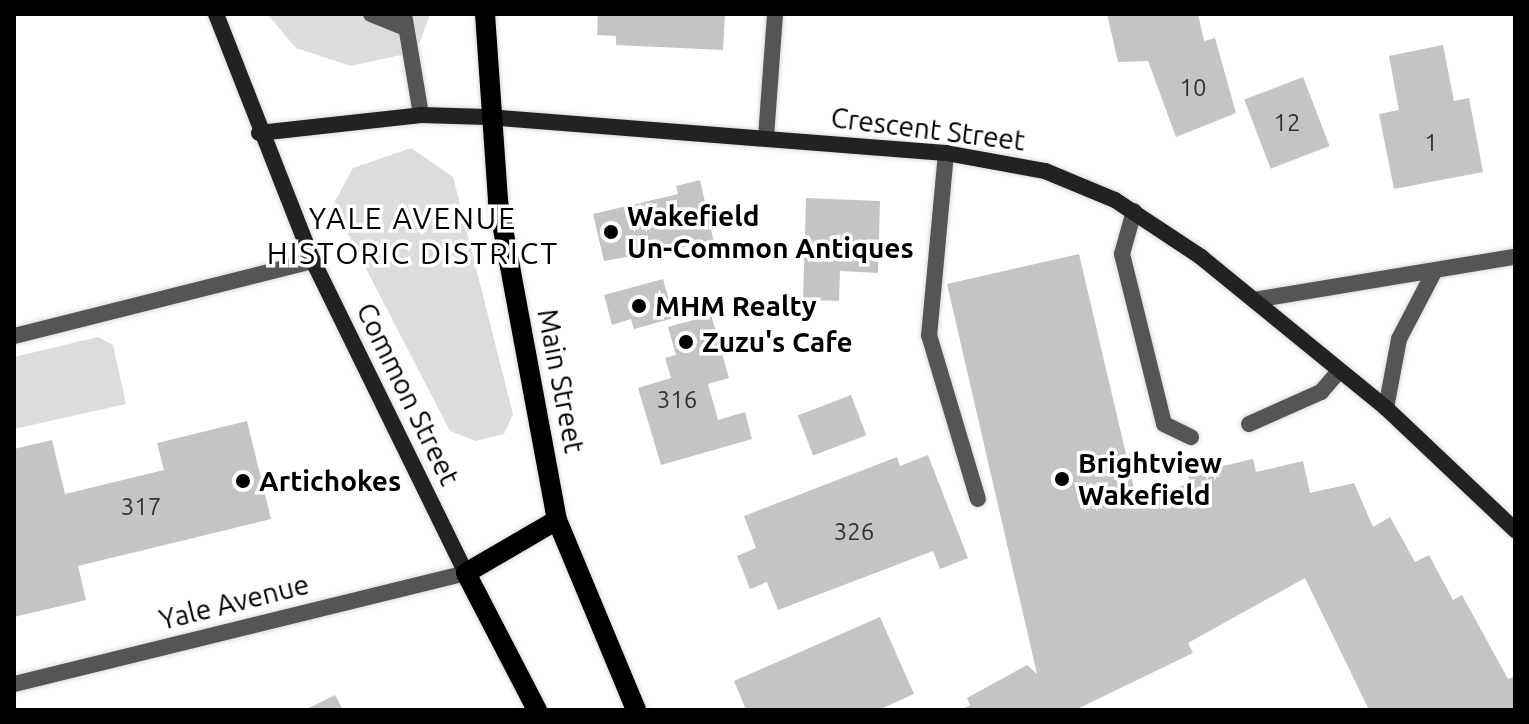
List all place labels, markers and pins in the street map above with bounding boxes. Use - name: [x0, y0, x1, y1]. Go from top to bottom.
- place label: Wakefield Un-Common Antiques: [627, 199, 914, 265]
- marker: Wakefield Un-Common Antiques: [602, 223, 620, 241]
- place label: MHM Realty: [655, 289, 817, 323]
- marker: MHM Realty: [630, 297, 648, 315]
- place label: Zuzu's Cafe: [702, 325, 853, 359]
- marker: Zuzu's Cafe: [677, 333, 695, 351]
- place label: Brightview Wakefield: [1078, 446, 1222, 512]
- place label: Artichokes: [259, 464, 401, 498]
- marker: Brightview Wakefield: [1053, 470, 1071, 488]
- marker: Artichokes: [234, 472, 252, 490]

